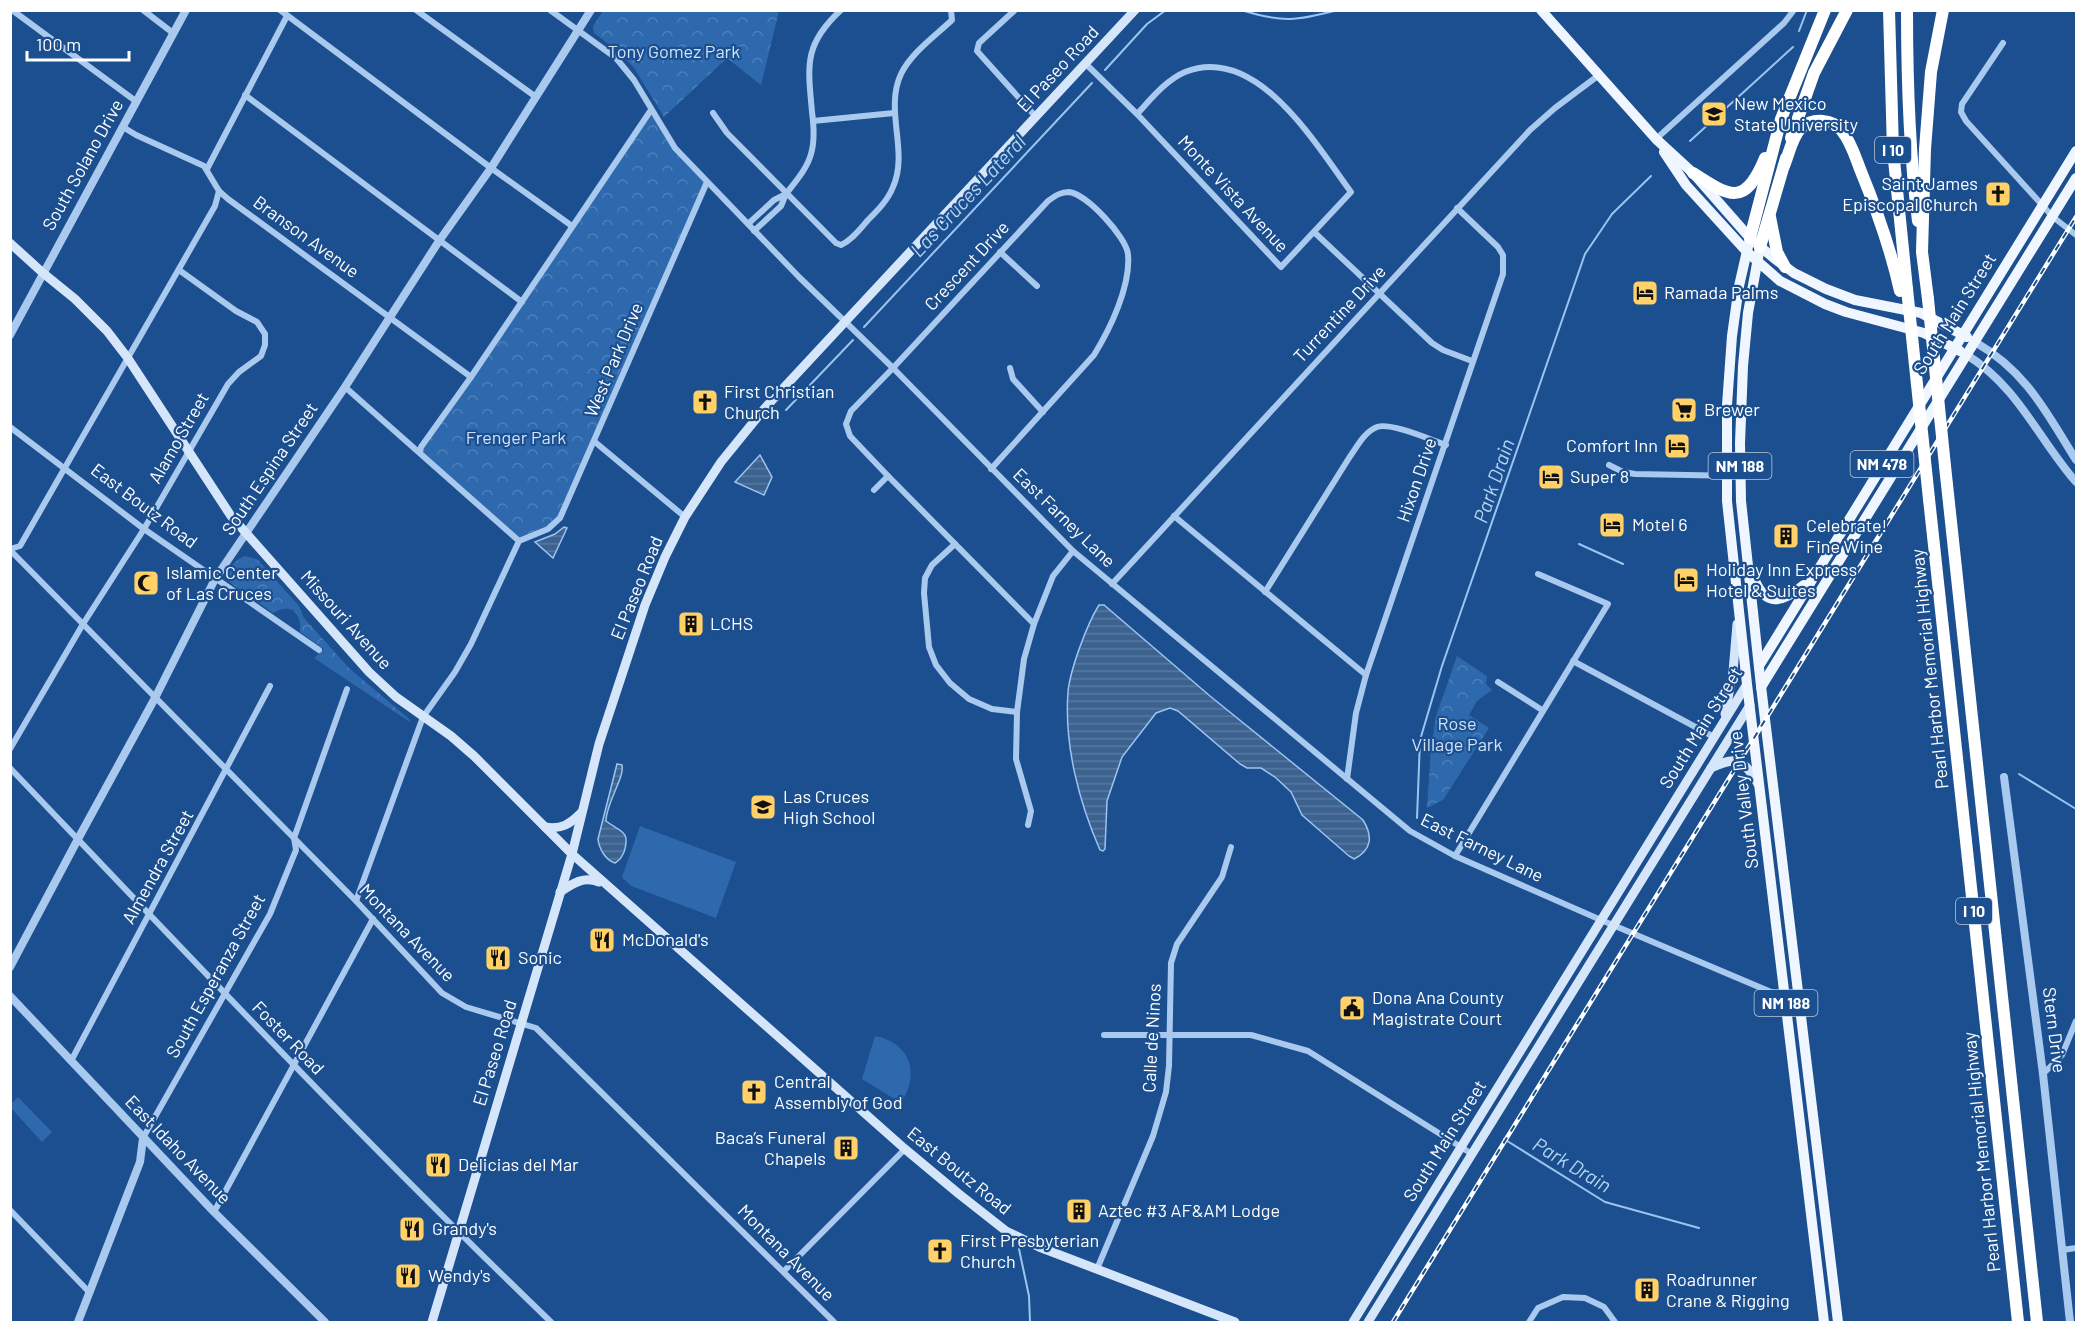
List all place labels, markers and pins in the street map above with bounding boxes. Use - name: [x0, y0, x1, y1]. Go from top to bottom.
- place label: New Mexico State University: [1734, 92, 1858, 135]
- school or university icon: New Mexico State University: [1699, 99, 1729, 129]
- place label: Saint James Episcopal Church: [1842, 172, 1978, 215]
- church icon: Saint James Episcopal Church: [1983, 179, 2013, 209]
- hotel icon: Ramada Palms: [1630, 278, 1660, 308]
- place label: Ramada Palms: [1664, 281, 1778, 303]
- place label: First Christian Church: [724, 380, 835, 423]
- church icon: First Christian Church: [690, 387, 720, 417]
- supermarket icon: Brewer: [1669, 395, 1699, 425]
- place label: Brewer: [1704, 398, 1760, 420]
- hotel icon: Comfort Inn: [1662, 431, 1692, 461]
- place label: Comfort Inn: [1566, 434, 1658, 456]
- hotel icon: Super 8: [1536, 462, 1566, 492]
- place label: Super 8: [1570, 465, 1629, 487]
- hotel icon: Motel 6: [1597, 510, 1627, 540]
- place label: Motel 6: [1632, 513, 1687, 535]
- place label: Celebrate! Fine Wine: [1806, 514, 1887, 557]
- building icon: Celebrate! Fine Wine: [1771, 521, 1801, 551]
- place label: Holiday Inn Express Hotel & Suites: [1706, 558, 1857, 601]
- place label: Islamic Center of Las Cruces: [166, 561, 278, 604]
- hotel icon: Holiday Inn Express Hotel & Suites: [1671, 565, 1701, 595]
- mosque icon: Islamic Center of Las Cruces: [131, 568, 161, 598]
- building icon: LCHS: [676, 609, 706, 639]
- place label: LCHS: [710, 612, 753, 634]
- place label: Las Cruces High School: [783, 785, 876, 828]
- school or university icon: Las Cruces High School: [748, 792, 778, 822]
- restaurant icon: McDonald's: [587, 925, 617, 955]
- place label: McDonald's: [622, 928, 709, 950]
- restaurant icon: Sonic: [483, 943, 513, 973]
- place label: Sonic: [518, 946, 562, 968]
- place label: Dona Ana County Magistrate Court: [1372, 986, 1504, 1029]
- public building icon: Dona Ana County Magistrate Court: [1337, 993, 1367, 1023]
- place label: Central Assembly of God: [774, 1070, 903, 1113]
- church icon: Central Assembly of God: [739, 1077, 769, 1107]
- place label: Baca’s Funeral Chapels: [715, 1126, 826, 1169]
- building icon: Baca’s Funeral Chapels: [831, 1133, 861, 1163]
- restaurant icon: Delicias del Mar: [423, 1150, 453, 1180]
- place label: Delicias del Mar: [458, 1153, 579, 1175]
- building icon: Aztec #3 AF&AM Lodge: [1064, 1196, 1094, 1226]
- place label: Aztec #3 AF&AM Lodge: [1098, 1199, 1280, 1221]
- restaurant icon: Grandy's: [397, 1214, 427, 1244]
- place label: Grandy's: [432, 1217, 497, 1239]
- place label: First Presbyterian Church: [960, 1229, 1099, 1272]
- church icon: First Presbyterian Church: [925, 1236, 955, 1266]
- restaurant icon: Wendy's: [393, 1261, 423, 1291]
- place label: Wendy's: [428, 1264, 491, 1286]
- place label: Roadrunner Crane & Rigging: [1666, 1268, 1790, 1311]
- building icon: Roadrunner Crane & Rigging: [1632, 1275, 1662, 1305]

